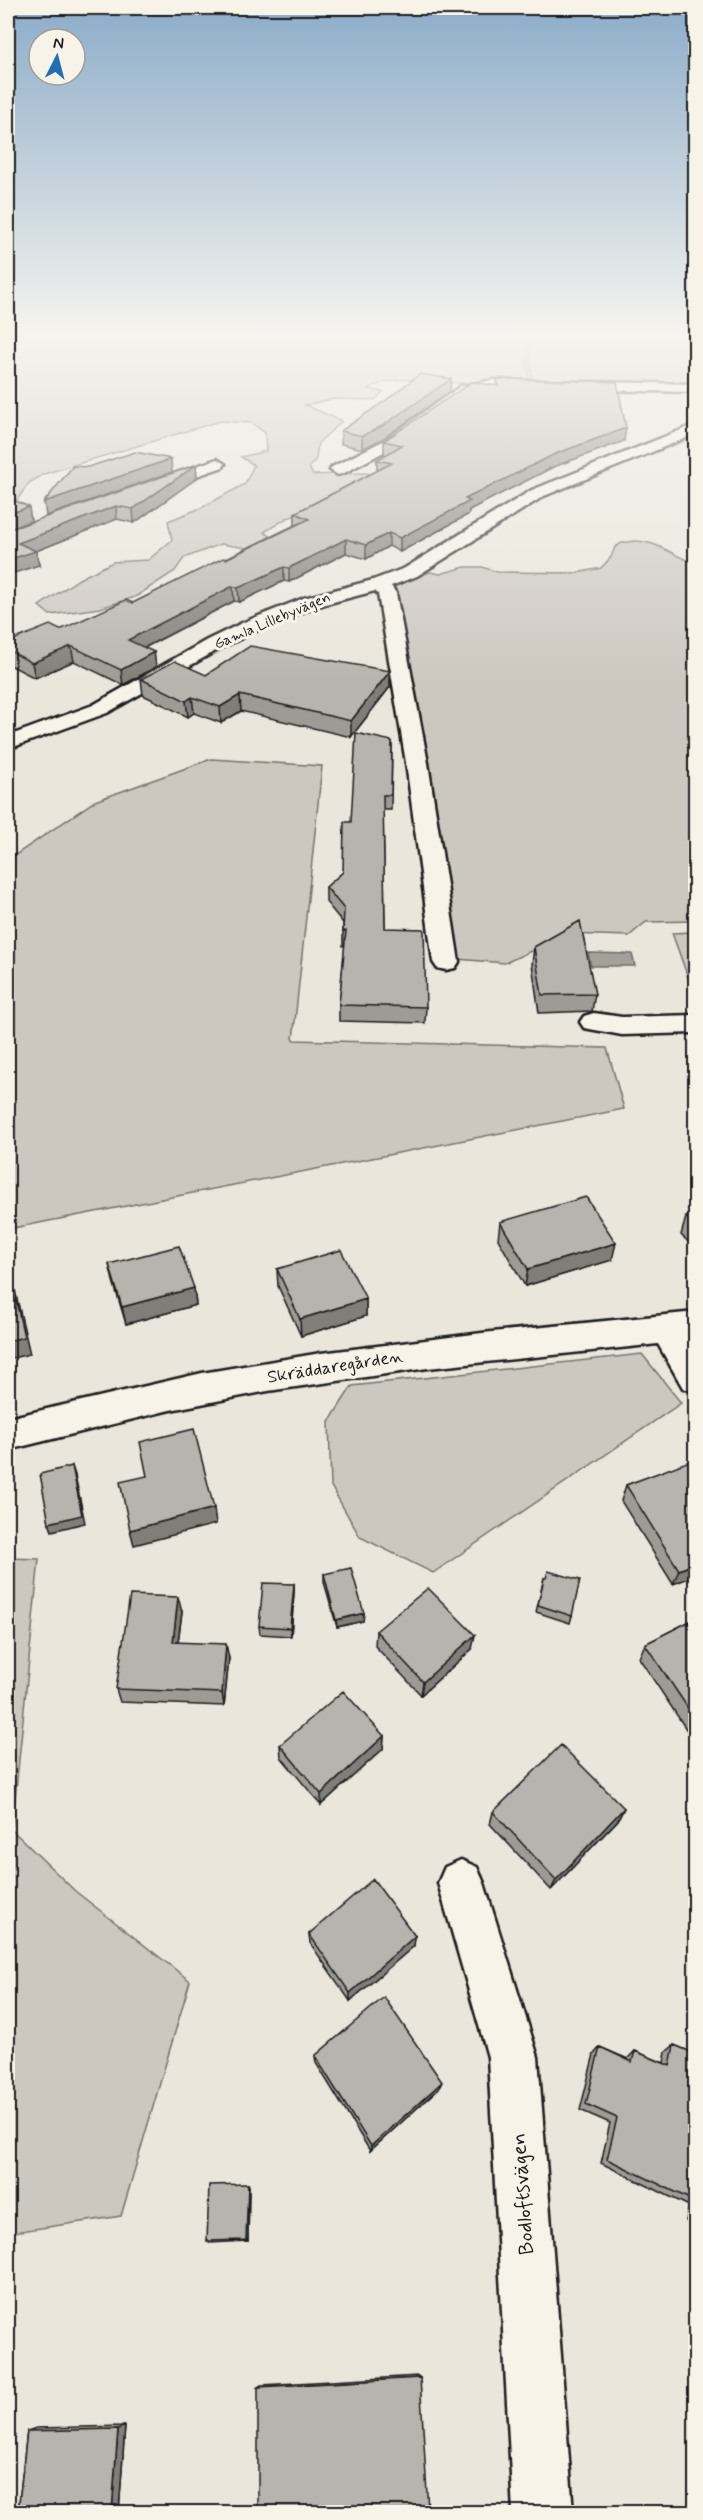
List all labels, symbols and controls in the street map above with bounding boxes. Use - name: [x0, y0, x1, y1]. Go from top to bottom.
- north arrow: [27, 27, 87, 87]
- text: N: [52, 33, 65, 55]
- street label: Gamla Lillebyvägen: [211, 587, 334, 654]
- street label: Skräddaregården: [266, 1344, 405, 1390]
- street label: Bodloftsvägen: [505, 2132, 541, 2256]

